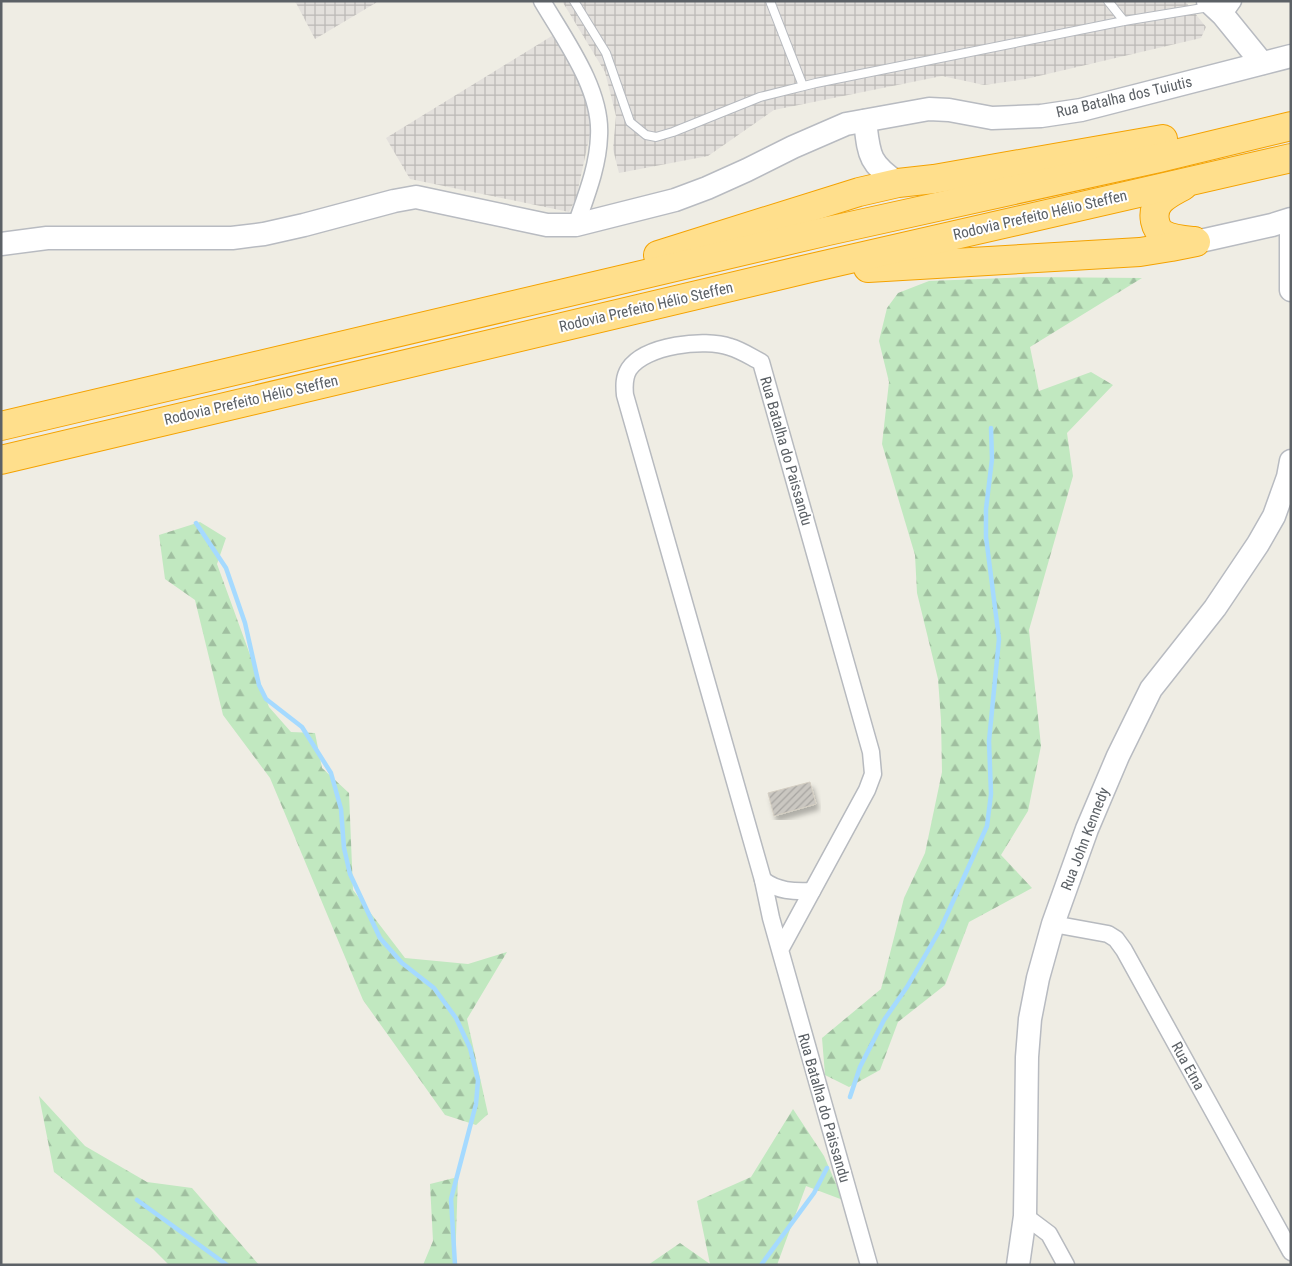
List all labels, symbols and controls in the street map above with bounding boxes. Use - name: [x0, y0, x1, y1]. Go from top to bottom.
- street label: Rua Batalha dos Tuiutis: [1054, 73, 1194, 121]
- street label: Rodovia Prefeito Hélio Steffen: [951, 186, 1129, 244]
- street label: Rodovia Prefeito Hélio Steffen: [557, 278, 735, 336]
- street label: Rodovia Prefeito Hélio Steffen: [162, 371, 340, 429]
- street label: Rua Batalha do Paissandu: [756, 374, 816, 528]
- street label: Rua John Kennedy: [1057, 785, 1113, 893]
- street label: Rua Batalha do Paissandu: [794, 1031, 854, 1185]
- street label: Rua Etna: [1167, 1039, 1209, 1093]

